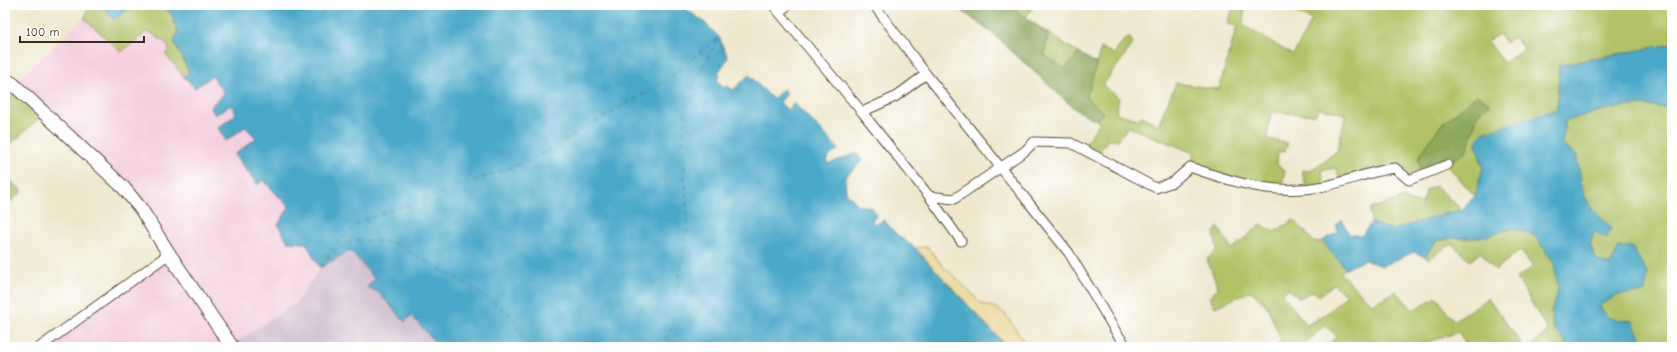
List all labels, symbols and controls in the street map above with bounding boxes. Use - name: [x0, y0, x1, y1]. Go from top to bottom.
- scale bar: [20, 18, 144, 44]
- text: 100 m: [26, 25, 59, 39]

